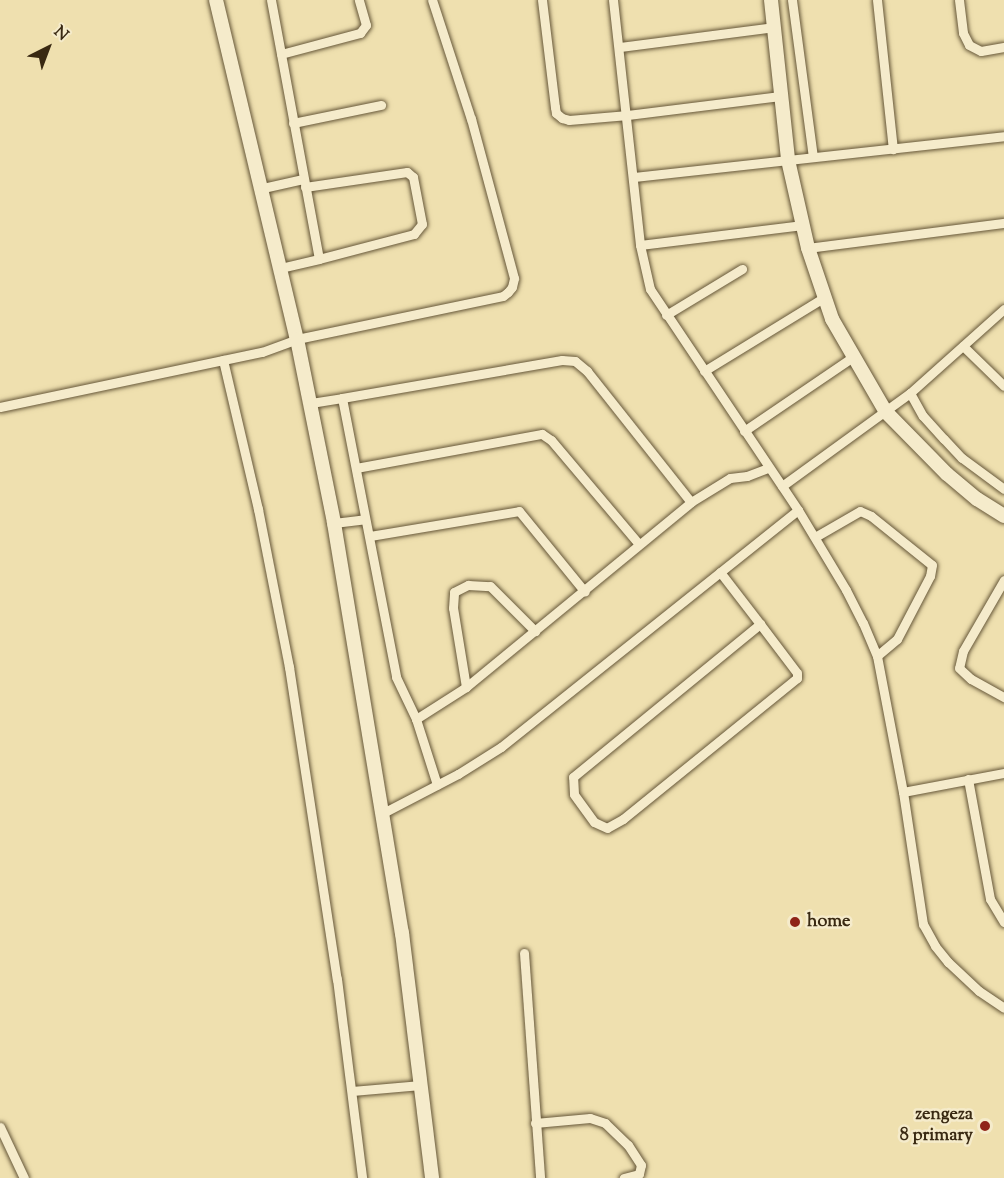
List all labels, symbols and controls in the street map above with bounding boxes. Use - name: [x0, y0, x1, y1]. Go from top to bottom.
- north arrow: [18, 18, 78, 78]
- text: N: [48, 21, 73, 47]
- place label: home: [807, 911, 850, 933]
- marker: home: [788, 915, 802, 929]
- place label: zengeza 8 primary: [900, 1105, 973, 1148]
- marker: zengeza 8 primary: [978, 1119, 992, 1133]

